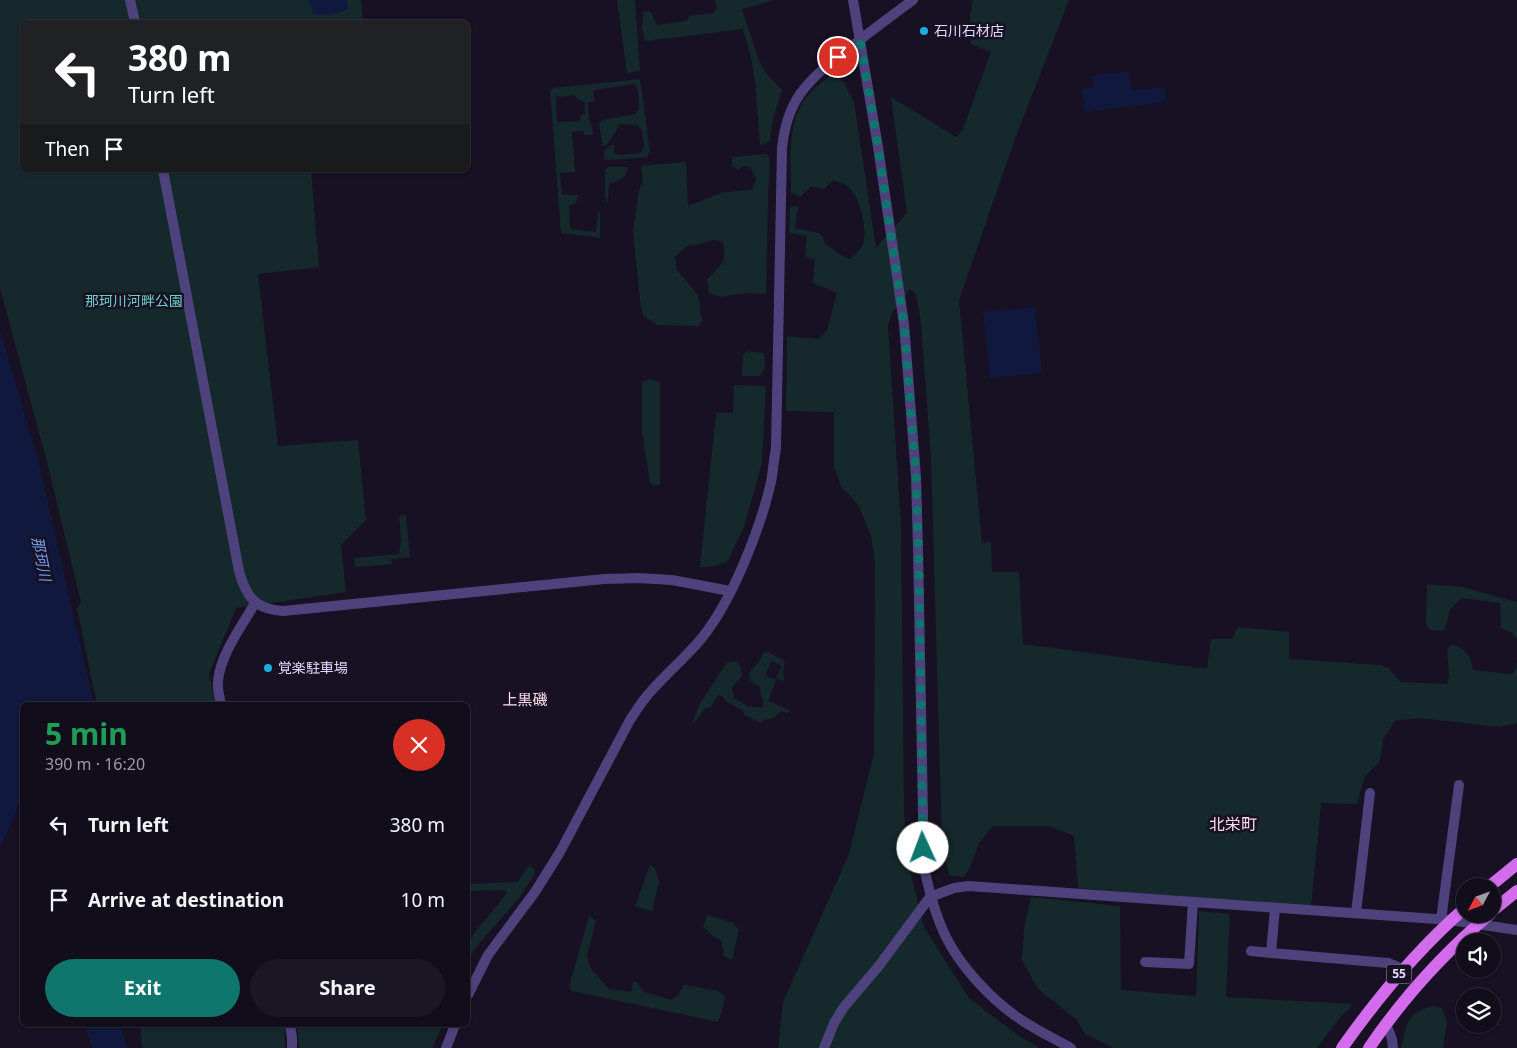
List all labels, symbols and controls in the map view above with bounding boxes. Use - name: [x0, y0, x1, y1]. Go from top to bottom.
- place label: 石川石材店: [934, 21, 1004, 40]
- marker: 石川石材店: [918, 25, 930, 37]
- text: 380 m: [128, 34, 231, 81]
- pin: [817, 36, 859, 78]
- icon: left: [45, 40, 110, 105]
- icon: arrive: [824, 43, 852, 71]
- text: Turn left: [128, 79, 215, 109]
- icon: arrive: [100, 135, 128, 163]
- text: Then: [45, 136, 90, 162]
- park label: 那珂川河畔公園: [85, 291, 183, 310]
- water label: 那珂川: [28, 535, 56, 585]
- place label: 覚楽駐車場: [278, 658, 348, 677]
- marker: 覚楽駐車場: [262, 662, 274, 674]
- district label: 上黒磯: [502, 689, 548, 709]
- text: 5 min: [45, 713, 128, 754]
- button: close: [393, 719, 445, 771]
- text: 390 m · 16:20: [45, 753, 145, 775]
- icon: left: [45, 811, 73, 839]
- text: Turn left: [88, 812, 169, 838]
- text: 380 m: [390, 812, 445, 838]
- district label: 北栄町: [1209, 813, 1257, 835]
- position arrow: [896, 821, 948, 873]
- north arrow: [1456, 878, 1501, 922]
- map controls: [1456, 878, 1501, 1033]
- icon: arrive: [45, 886, 73, 914]
- text: Arrive at destination: [88, 887, 284, 913]
- text: 10 m: [401, 887, 445, 913]
- button: sound: [1456, 933, 1501, 978]
- button: Exit: [45, 959, 240, 1017]
- button: Share: [250, 959, 445, 1017]
- road number: 55: [1386, 964, 1412, 984]
- button: layers: [1456, 988, 1501, 1033]

